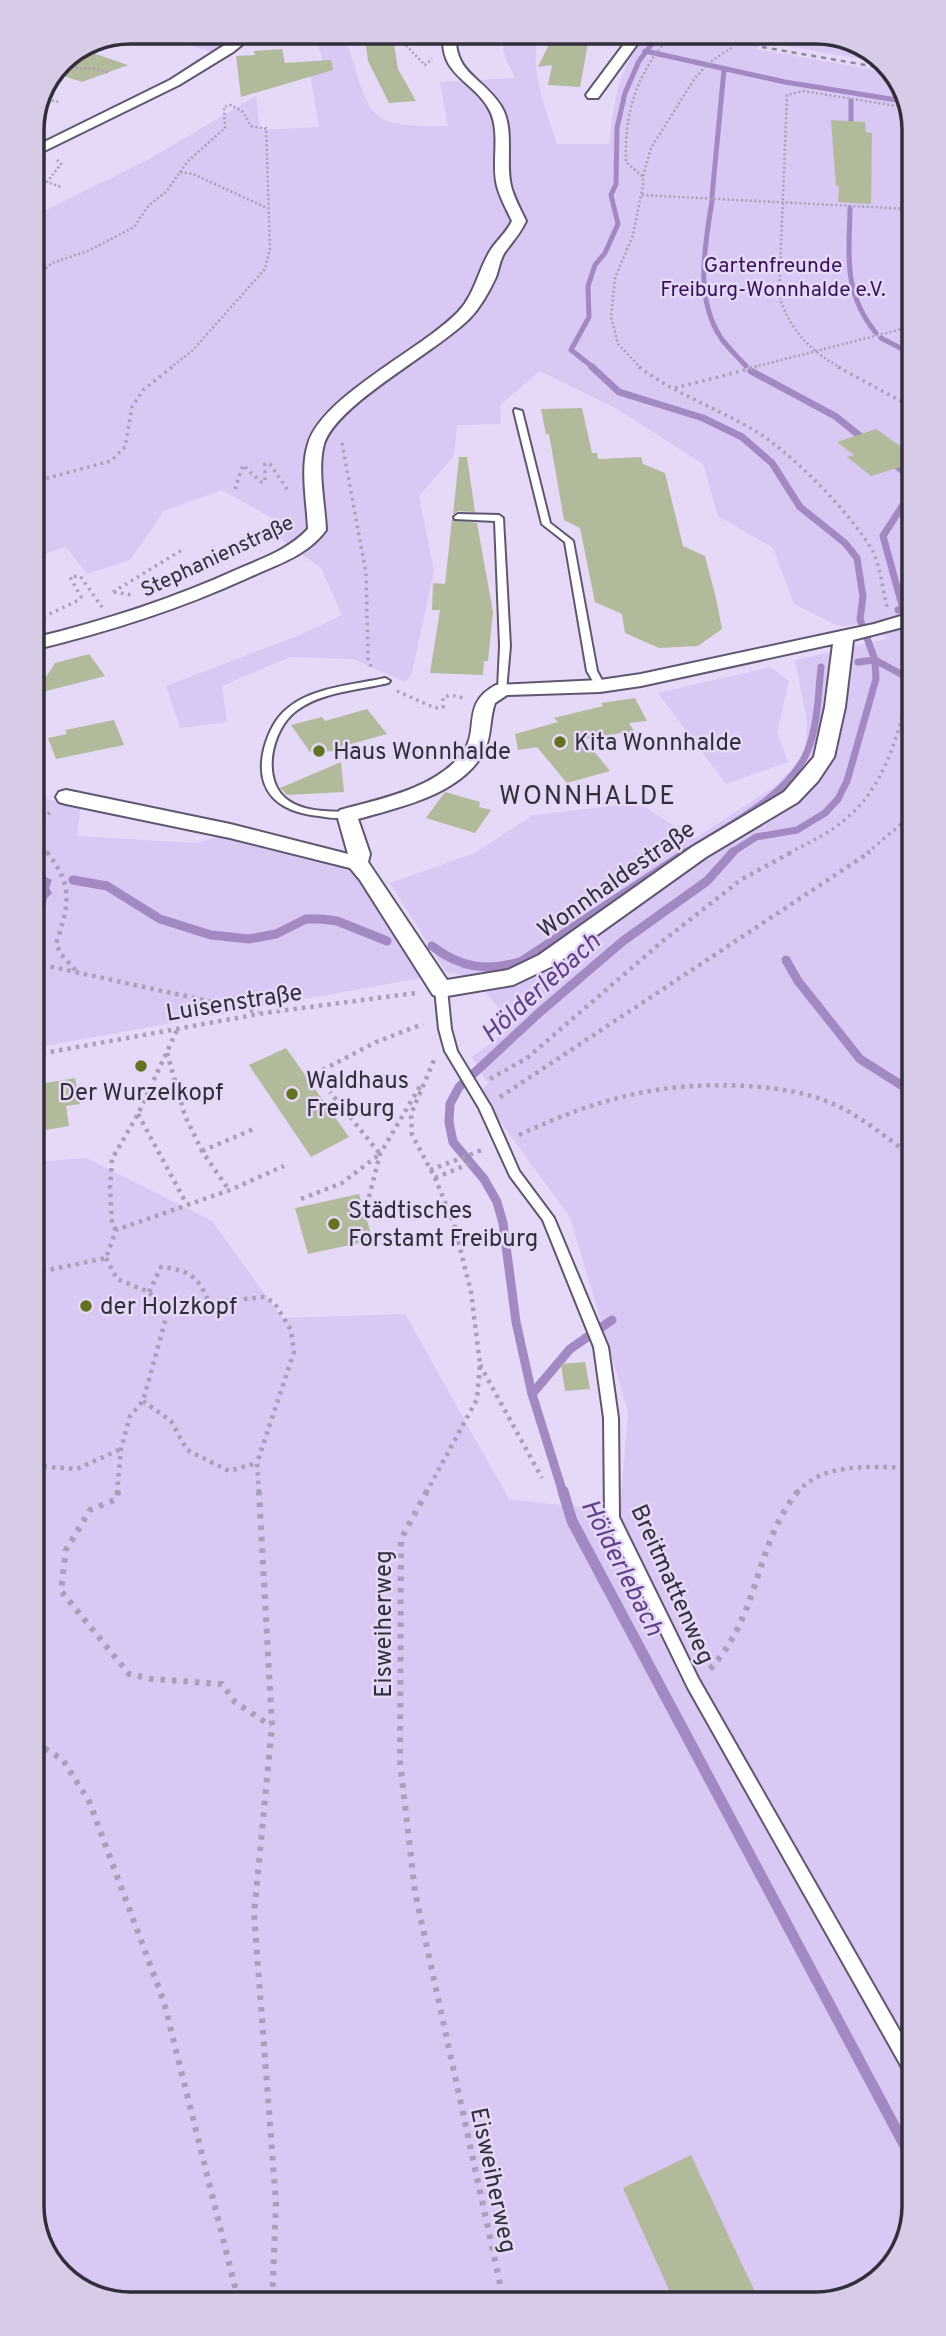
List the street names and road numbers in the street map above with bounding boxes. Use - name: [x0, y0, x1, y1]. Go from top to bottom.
- street label: Stephanienstraße: [137, 510, 298, 605]
- street label: Wonnhaldestraße: [532, 815, 702, 946]
- street label: Luisenstraße: [164, 978, 305, 1030]
- street label: Breitmattenweg: [622, 1500, 720, 1670]
- street label: Eisweiherweg: [370, 1550, 400, 1698]
- street label: Eisweiherweg: [462, 2105, 522, 2256]

